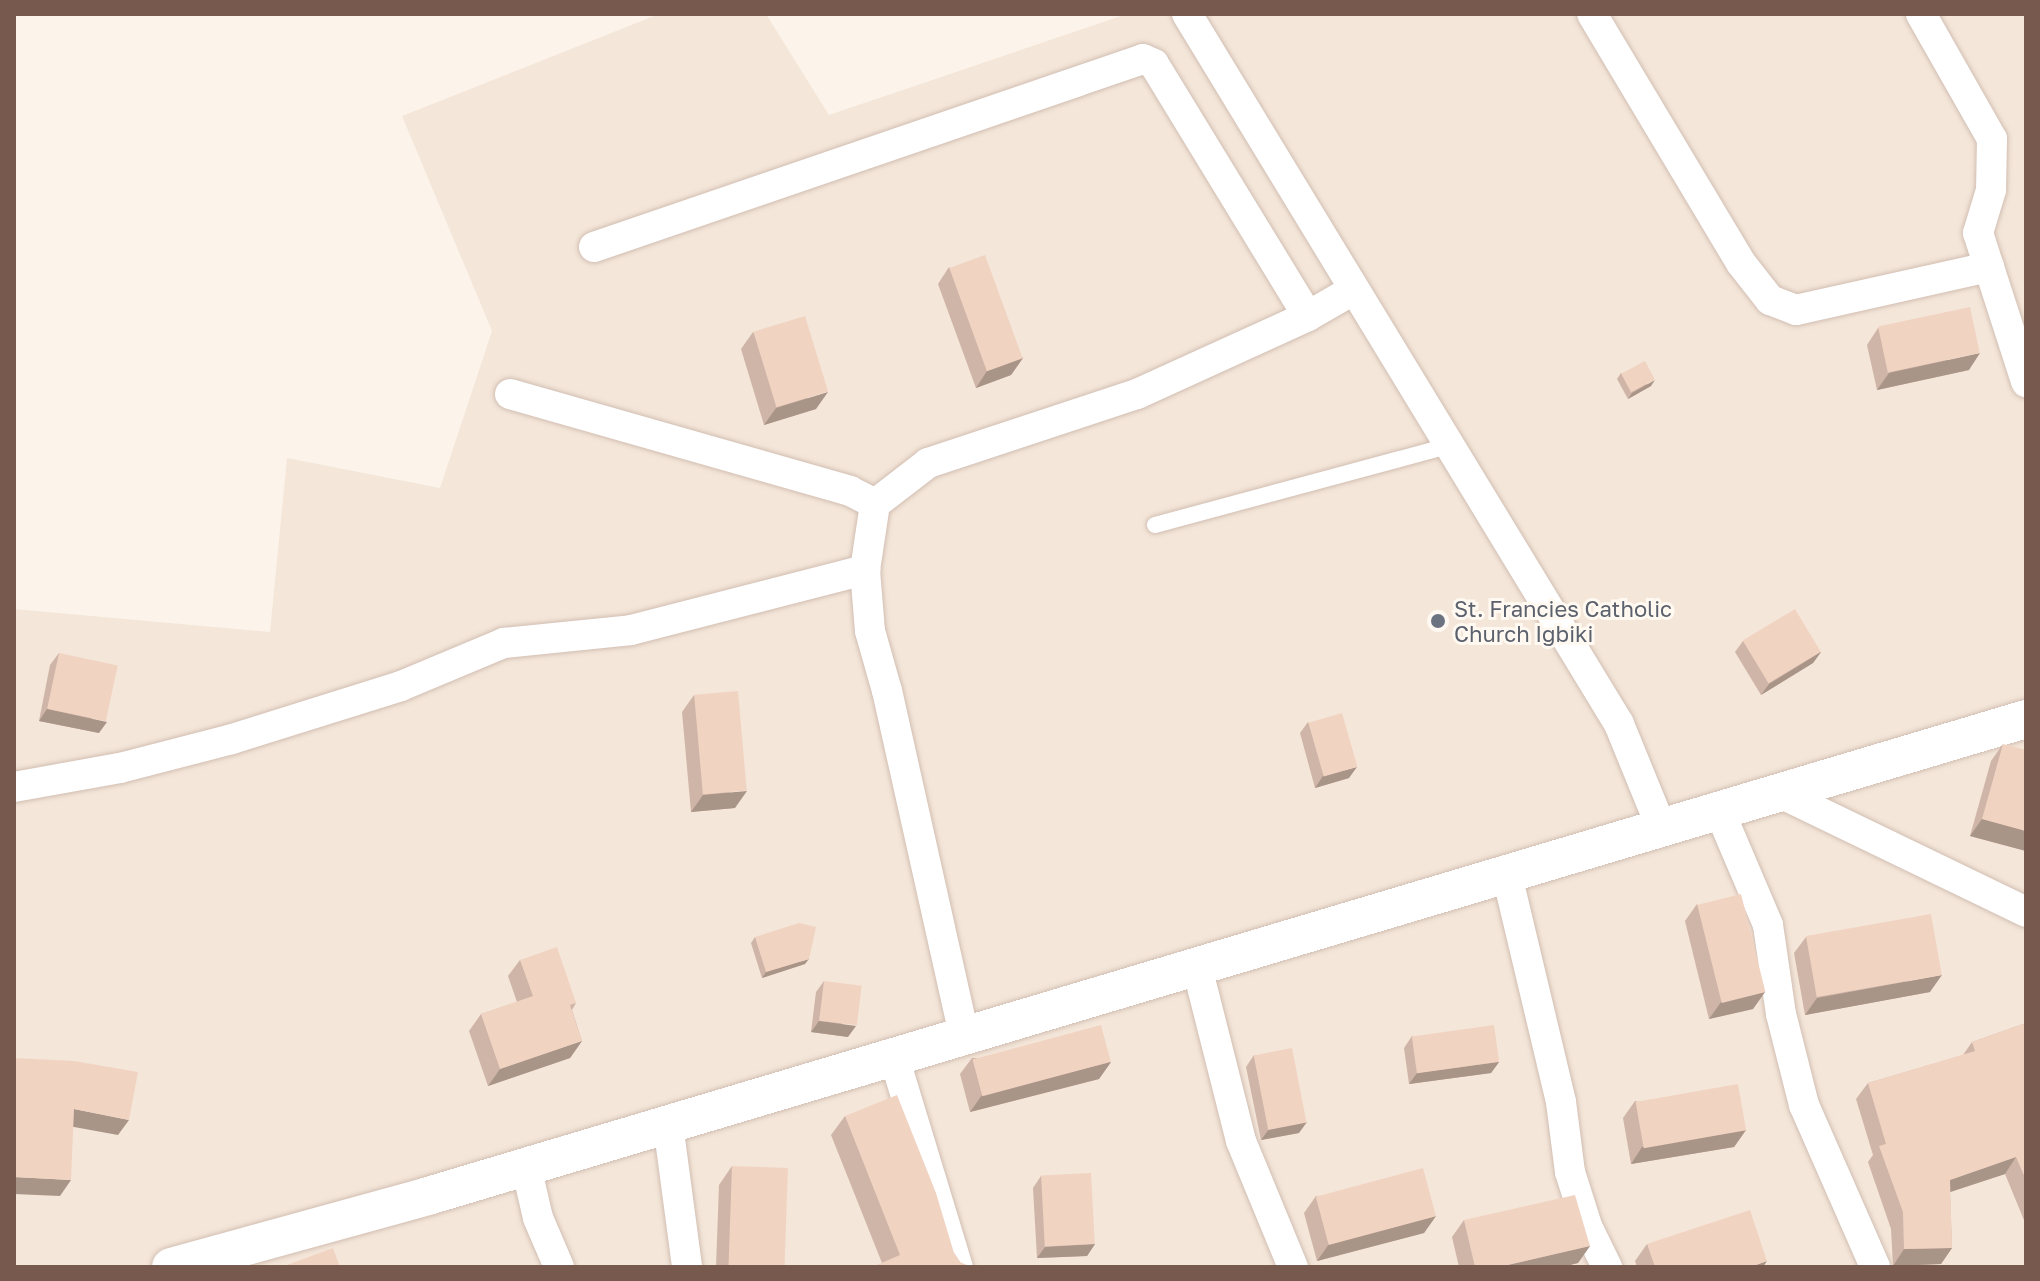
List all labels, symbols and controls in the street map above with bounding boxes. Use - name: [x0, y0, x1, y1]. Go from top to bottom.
- place label: St. Francies Catholic Church Igbiki: [1454, 595, 1672, 646]
- marker: St. Francies Catholic Church Igbiki: [1429, 612, 1447, 630]

